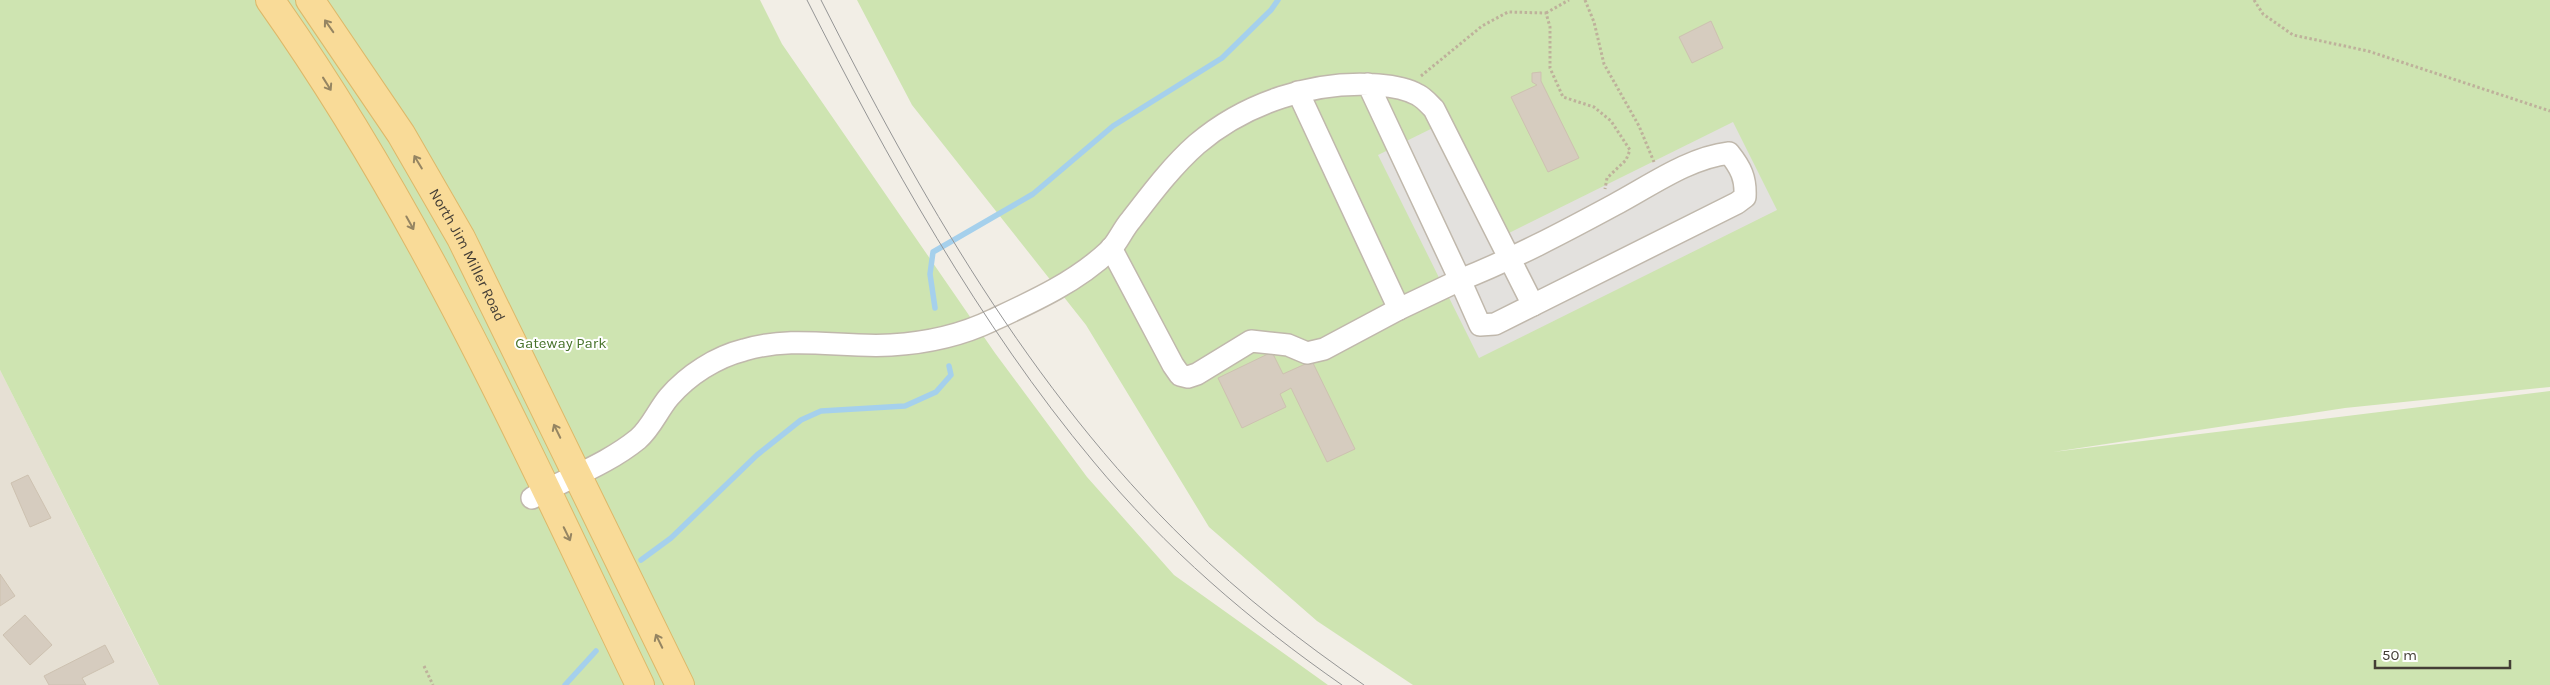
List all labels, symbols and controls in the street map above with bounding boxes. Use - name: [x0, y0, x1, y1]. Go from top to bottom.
- one-way arrow: [324, 20, 334, 34]
- one-way arrow: [321, 77, 332, 91]
- one-way arrow: [412, 156, 422, 170]
- street label: North Jim Miller Road: [425, 185, 509, 324]
- one-way arrow: [406, 216, 416, 230]
- park label: Gateway Park: [515, 334, 607, 352]
- one-way arrow: [552, 424, 561, 439]
- one-way arrow: [563, 526, 572, 541]
- one-way arrow: [653, 634, 663, 649]
- scale bar: [2375, 638, 2510, 670]
- text: 50 m: [2382, 646, 2417, 664]

